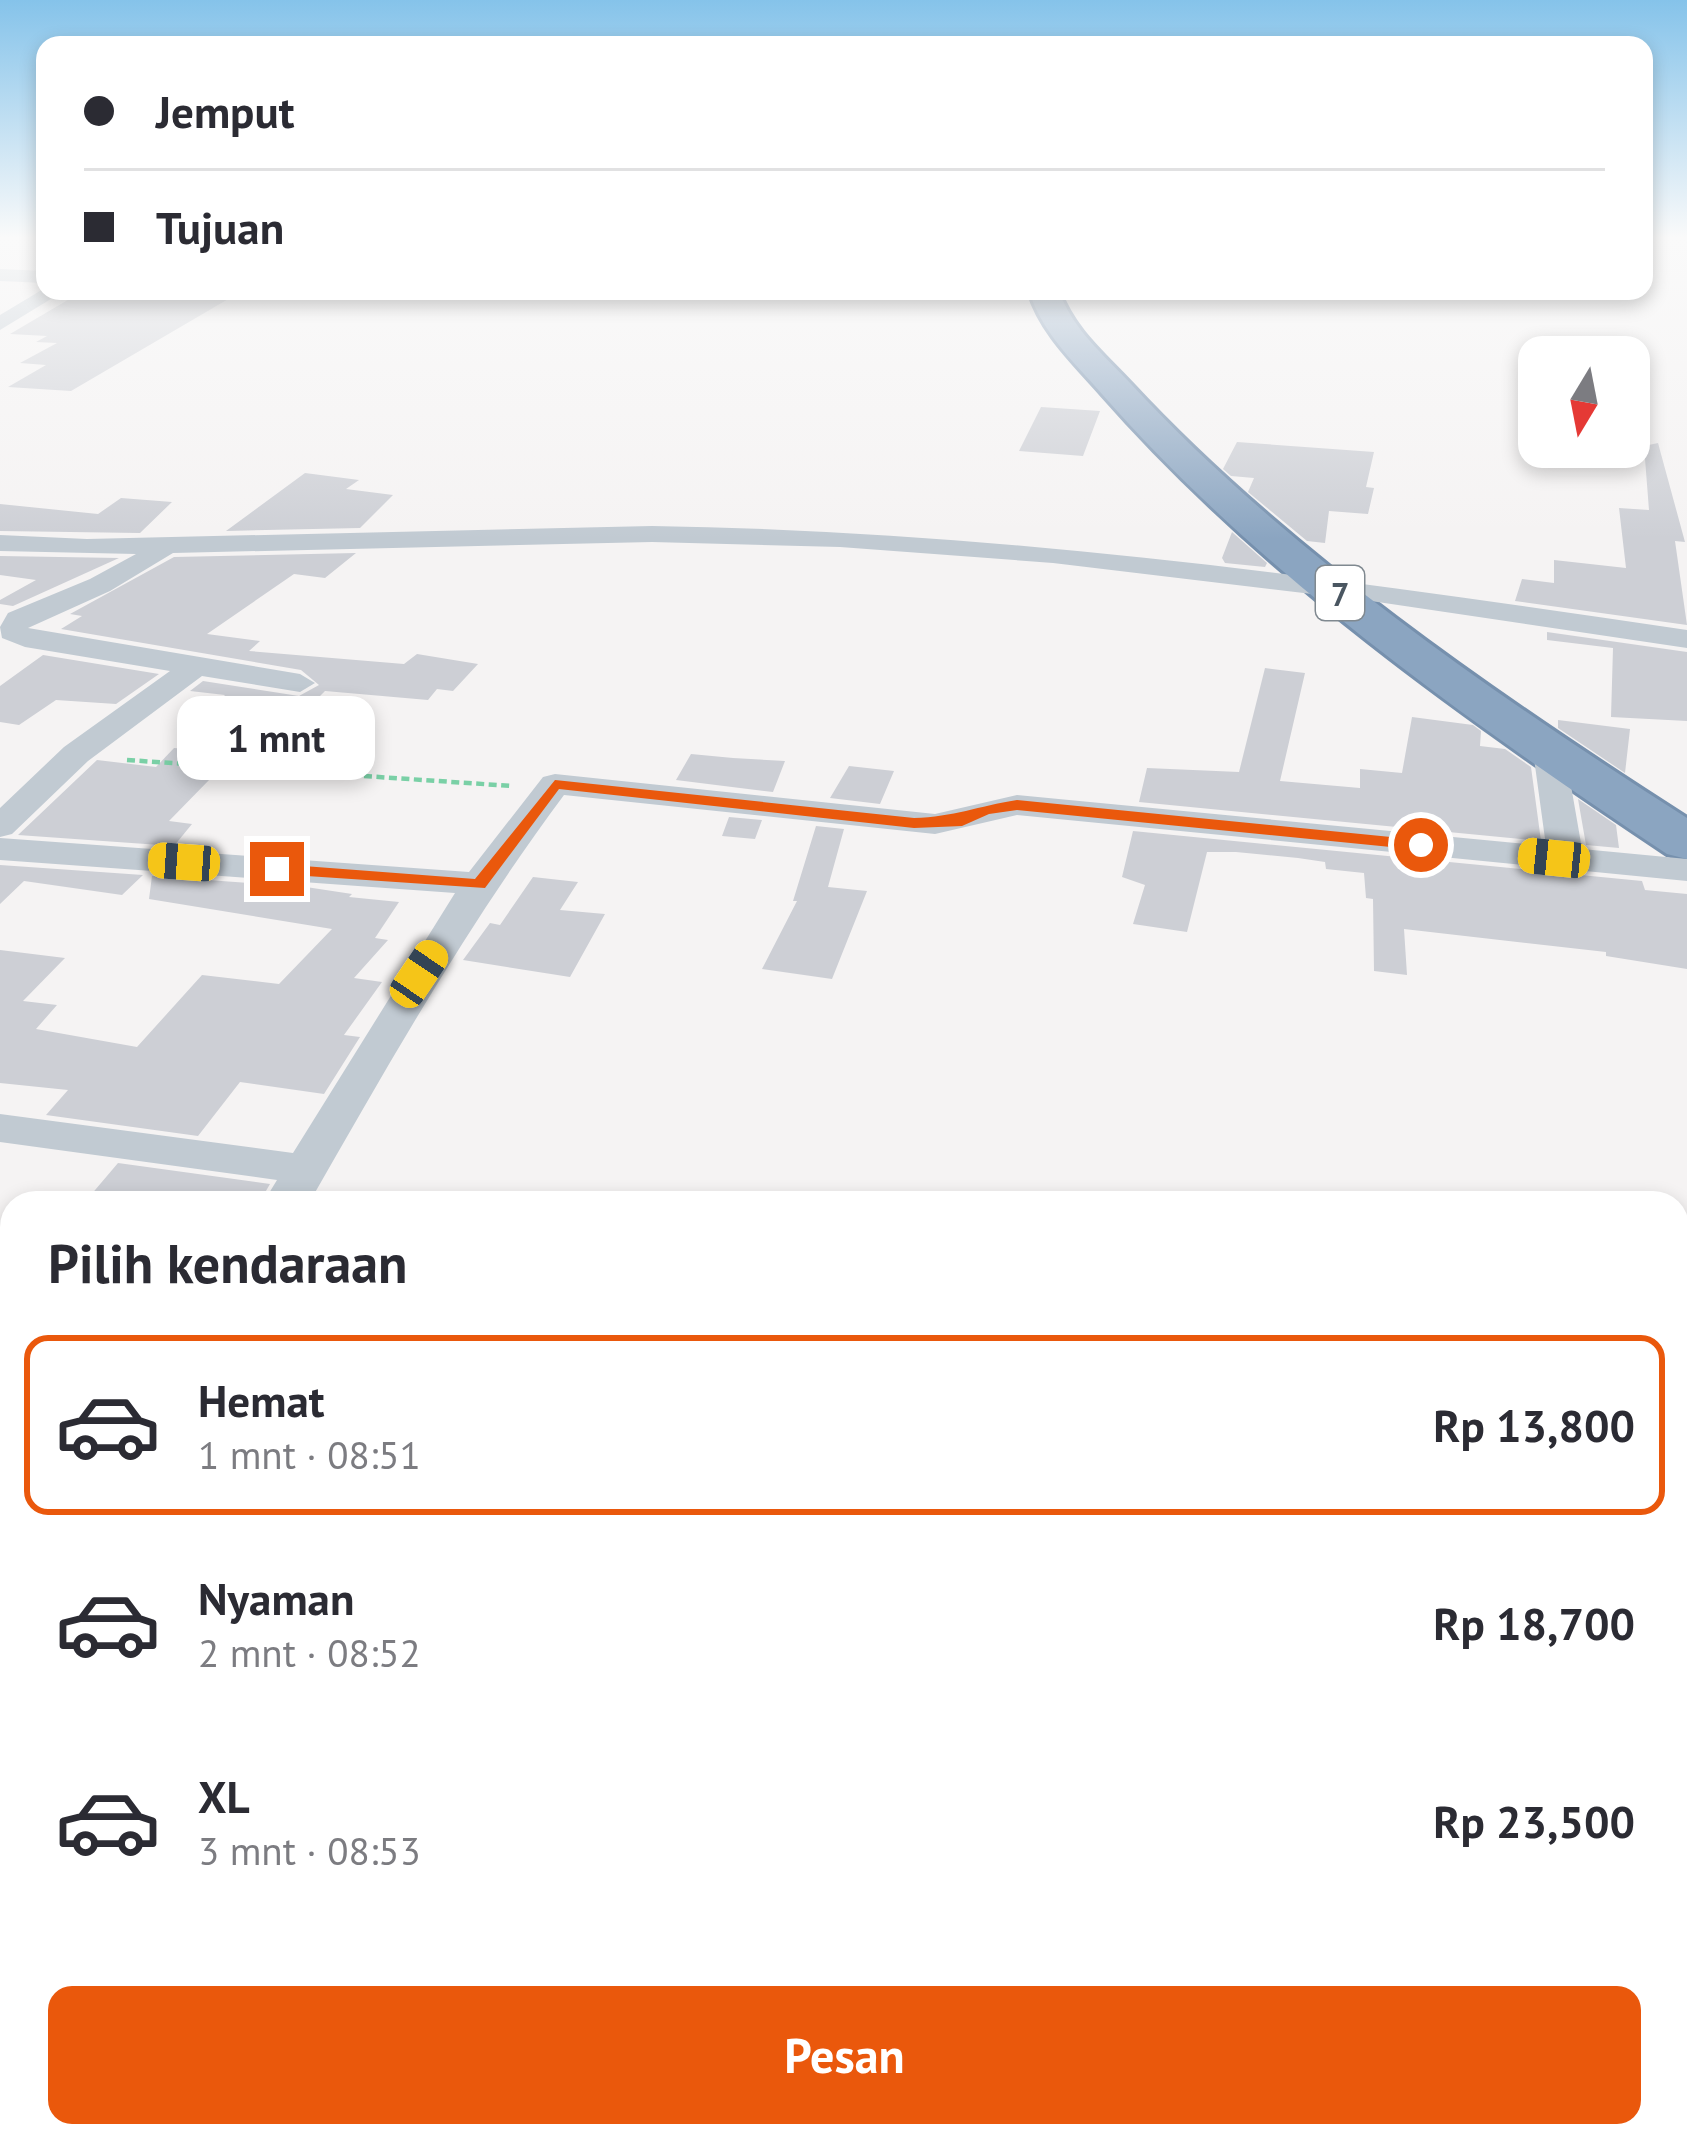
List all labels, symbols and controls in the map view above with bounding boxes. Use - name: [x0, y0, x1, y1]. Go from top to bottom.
- text: Jemput: [156, 82, 294, 140]
- text: Tujuan: [156, 198, 284, 256]
- north arrow: [1518, 336, 1650, 468]
- map controls: [1518, 336, 1650, 468]
- road number: 7: [1316, 566, 1364, 620]
- callout: 1 mnt: [178, 695, 376, 779]
- text: 1 mnt: [227, 712, 325, 763]
- route start: [1394, 818, 1448, 872]
- car: [1516, 836, 1592, 880]
- car: [147, 842, 221, 882]
- route end: [250, 842, 304, 896]
- car: [384, 934, 454, 1014]
- text: Pilih kendaraan: [48, 1228, 407, 1298]
- icon: car: [54, 1371, 162, 1479]
- text: Hemat: [198, 1371, 324, 1429]
- text: Rp 13,800: [1433, 1396, 1635, 1454]
- text: 1 mnt · 08:51: [198, 1429, 421, 1480]
- icon: car: [54, 1569, 162, 1677]
- text: Nyaman: [198, 1569, 354, 1627]
- text: Rp 18,700: [1433, 1594, 1635, 1652]
- text: 2 mnt · 08:52: [198, 1627, 421, 1678]
- icon: car: [54, 1767, 162, 1875]
- text: XL: [198, 1767, 250, 1825]
- text: Rp 23,500: [1433, 1792, 1635, 1850]
- text: 3 mnt · 08:53: [198, 1825, 421, 1876]
- button: Pesan: [48, 1986, 1641, 2124]

